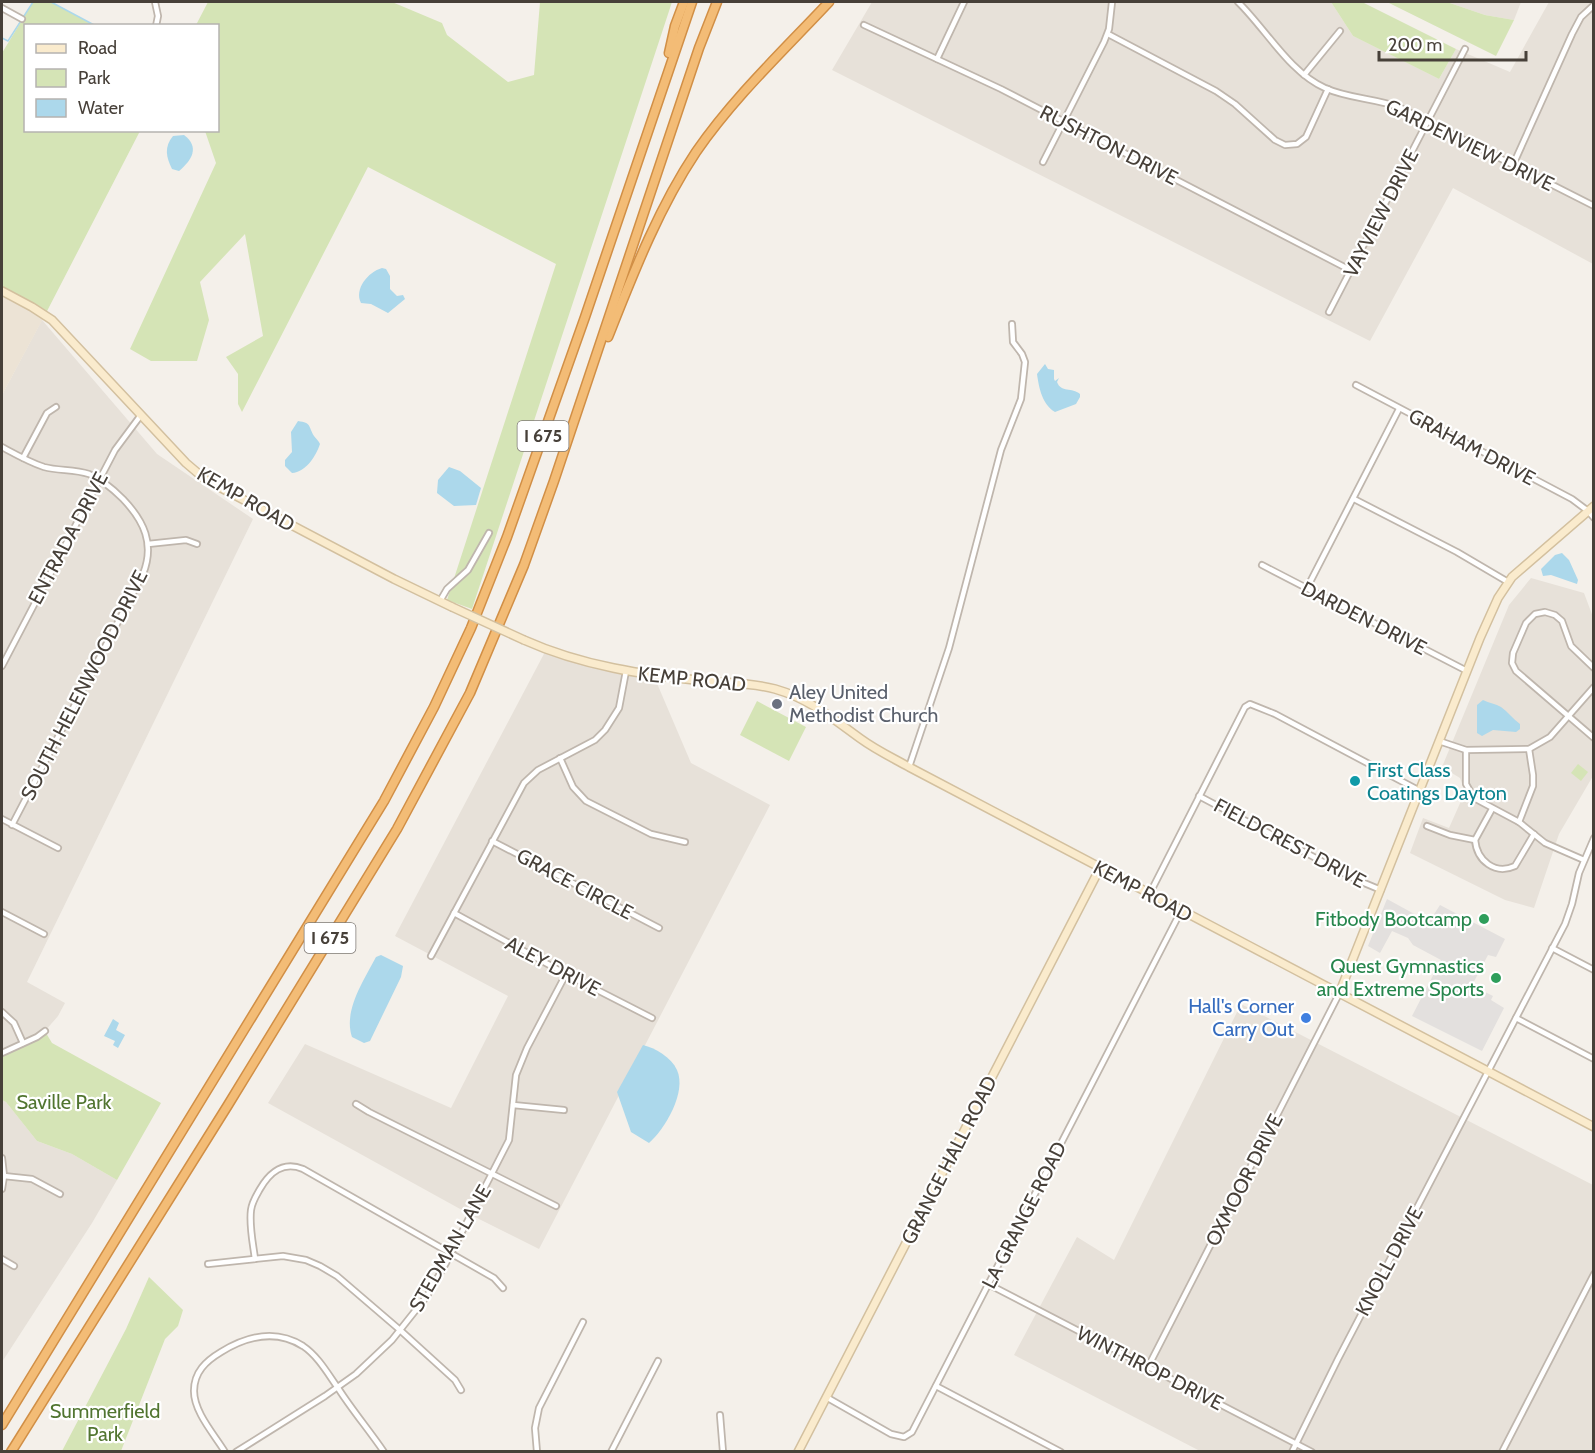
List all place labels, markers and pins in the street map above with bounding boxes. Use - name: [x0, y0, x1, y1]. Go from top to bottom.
- place label: Aley United Methodist Church: [789, 680, 938, 727]
- marker: Aley United Methodist Church: [770, 697, 784, 711]
- place label: First Class Coatings Dayton: [1367, 758, 1507, 805]
- marker: First Class Coatings Dayton: [1348, 774, 1362, 788]
- place label: Fitbody Bootcamp: [1315, 907, 1472, 931]
- marker: Fitbody Bootcamp: [1477, 912, 1491, 926]
- place label: Quest Gymnastics and Extreme Sports: [1317, 954, 1484, 1001]
- marker: Quest Gymnastics and Extreme Sports: [1489, 971, 1503, 985]
- place label: Hall's Corner Carry Out: [1188, 994, 1295, 1041]
- marker: Hall's Corner Carry Out: [1299, 1011, 1313, 1025]

